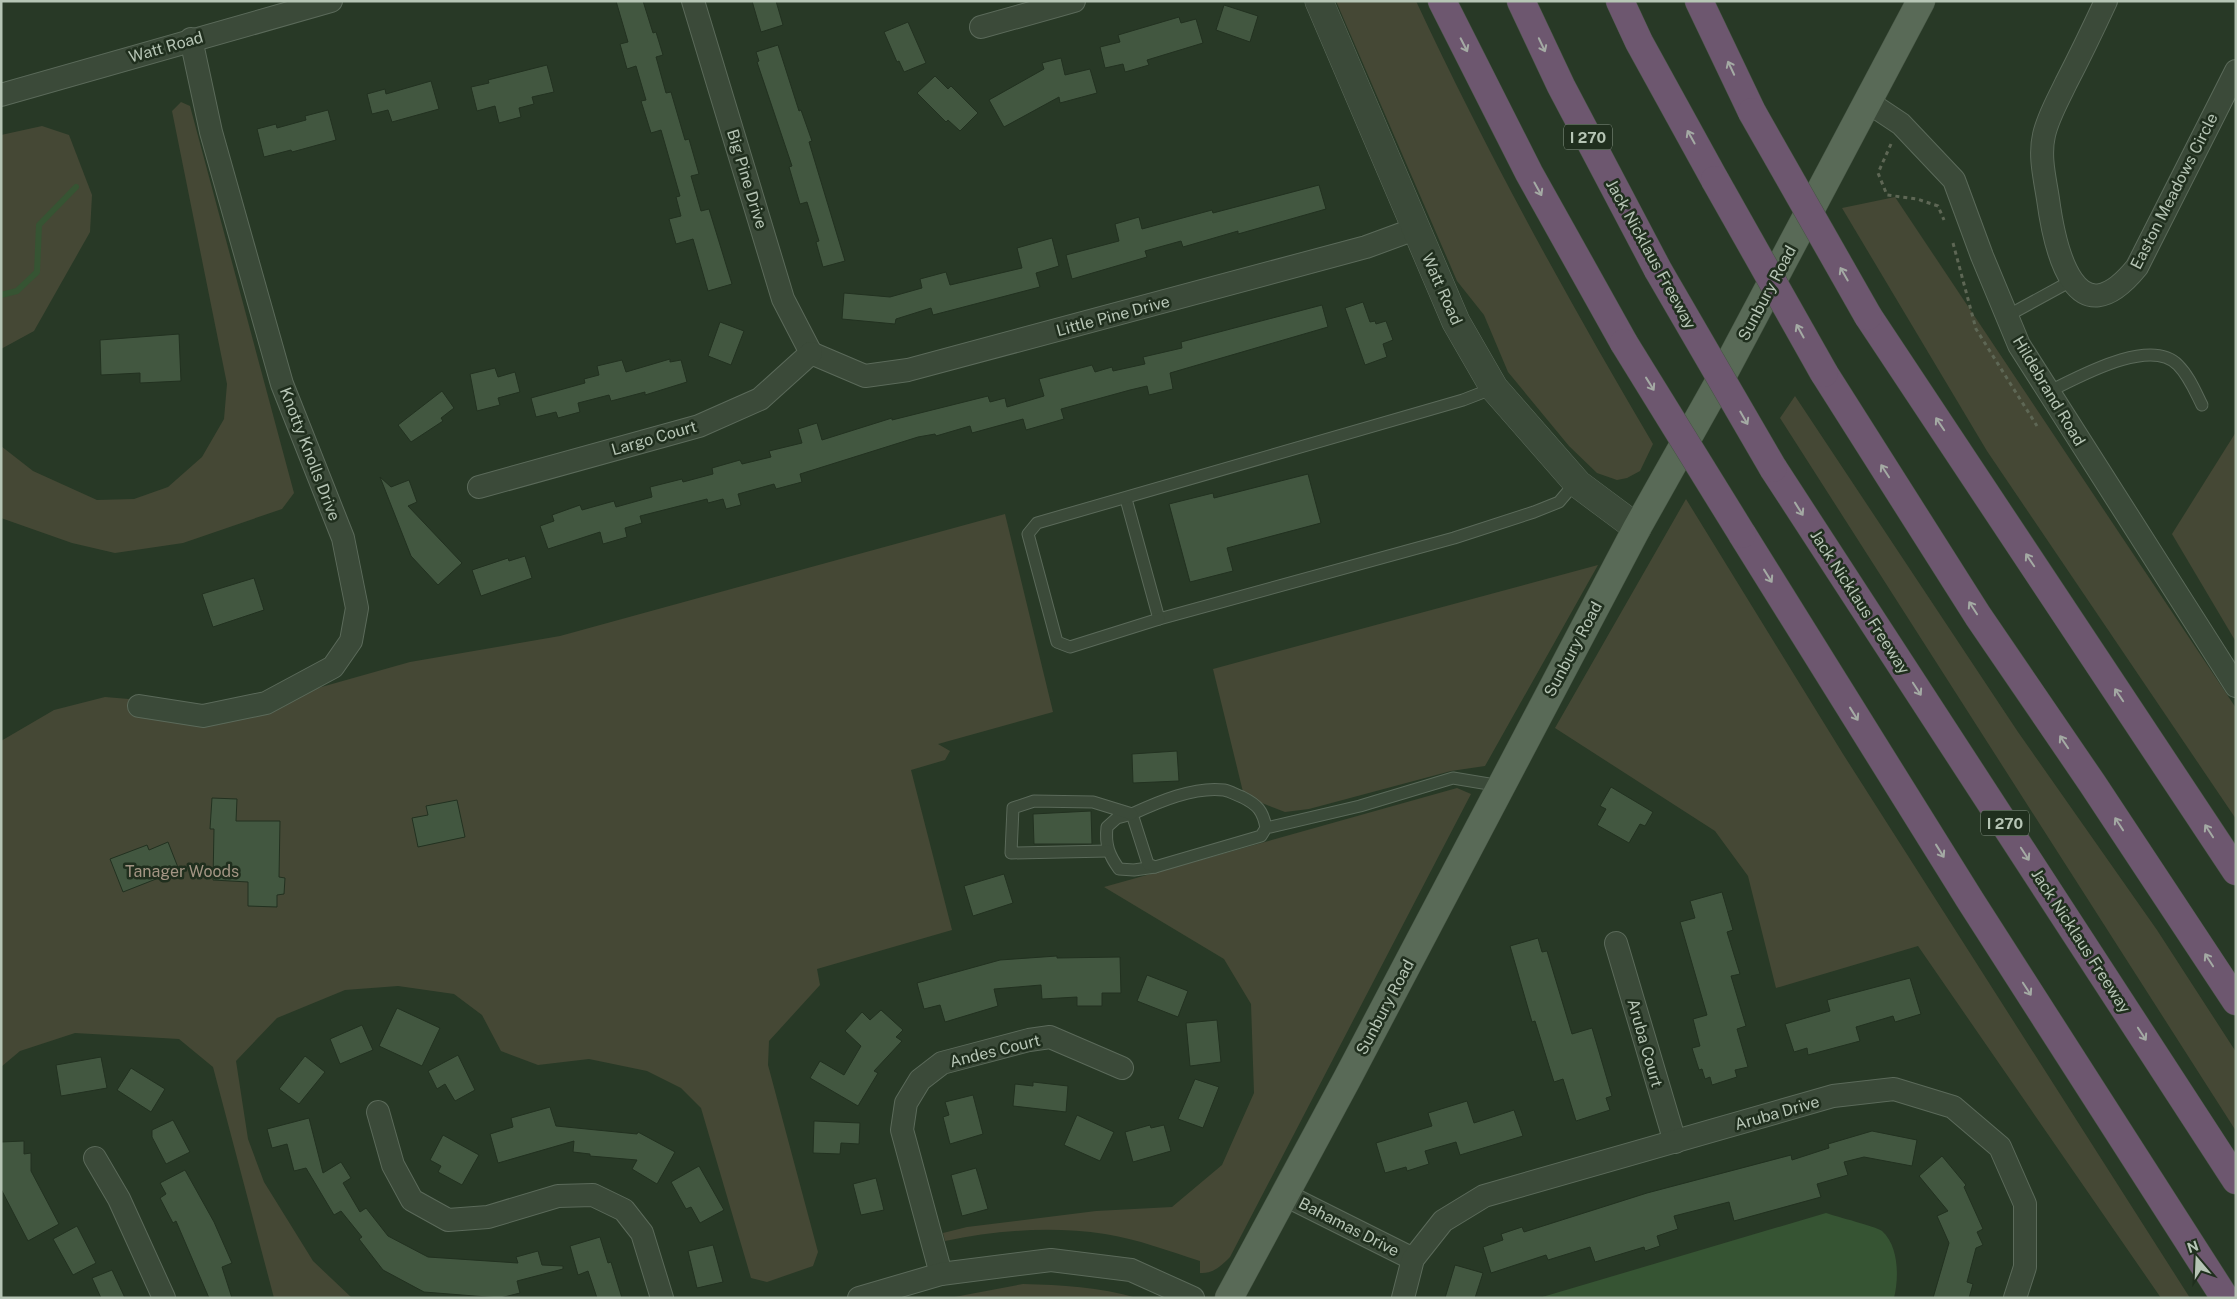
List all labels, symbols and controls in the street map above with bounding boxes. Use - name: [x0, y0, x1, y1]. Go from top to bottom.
- street label: Watt Road: [127, 27, 205, 67]
- one-way arrow: [1460, 37, 1469, 52]
- one-way arrow: [1538, 37, 1547, 52]
- one-way arrow: [1726, 61, 1735, 76]
- street label: Easton Meadows Circle: [2126, 110, 2222, 272]
- road number: I 270: [1564, 124, 1612, 150]
- street label: Big Pine Drive: [723, 127, 771, 231]
- one-way arrow: [1686, 130, 1696, 145]
- street label: Jack Nicklaus Freeway: [1602, 176, 1700, 332]
- one-way arrow: [1533, 182, 1543, 197]
- street label: Sunbury Road: [1734, 242, 1800, 344]
- street label: Watt Road: [1418, 250, 1466, 328]
- one-way arrow: [1839, 266, 1849, 281]
- street label: Little Pine Drive: [1054, 292, 1172, 340]
- one-way arrow: [1795, 324, 1805, 339]
- street label: Hildebrand Road: [2009, 333, 2089, 449]
- one-way arrow: [1645, 377, 1655, 391]
- street label: Knotty Knolls Drive: [276, 385, 344, 523]
- one-way arrow: [1740, 411, 1750, 425]
- street label: Largo Court: [609, 417, 699, 459]
- one-way arrow: [1935, 418, 1945, 432]
- one-way arrow: [1880, 465, 1890, 479]
- one-way arrow: [1795, 501, 1805, 515]
- street label: Jack Nicklaus Freeway: [1806, 526, 1914, 678]
- one-way arrow: [2024, 553, 2034, 567]
- one-way arrow: [1763, 568, 1773, 582]
- street label: Sunbury Road: [1540, 598, 1606, 700]
- one-way arrow: [1968, 602, 1978, 616]
- one-way arrow: [1911, 682, 1922, 696]
- one-way arrow: [2114, 688, 2125, 702]
- one-way arrow: [1849, 706, 1859, 720]
- one-way arrow: [2059, 736, 2069, 750]
- road number: I 270: [1981, 810, 2029, 836]
- one-way arrow: [2114, 818, 2124, 832]
- one-way arrow: [2204, 824, 2214, 838]
- one-way arrow: [1935, 844, 1945, 858]
- one-way arrow: [2020, 847, 2030, 861]
- park label: Tanager Woods: [125, 862, 239, 881]
- street label: Jack Nicklaus Freeway: [2027, 865, 2135, 1017]
- one-way arrow: [2204, 953, 2214, 967]
- street label: Sunbury Road: [1352, 956, 1418, 1058]
- one-way arrow: [2022, 981, 2032, 995]
- street label: Aruba Court: [1623, 997, 1667, 1089]
- one-way arrow: [2137, 1027, 2147, 1041]
- street label: Andes Court: [948, 1031, 1042, 1071]
- street label: Aruba Drive: [1732, 1092, 1822, 1134]
- street label: Bahamas Drive: [1295, 1193, 1403, 1261]
- north arrow: [2172, 1234, 2222, 1284]
- text: N: [2185, 1237, 2201, 1256]

